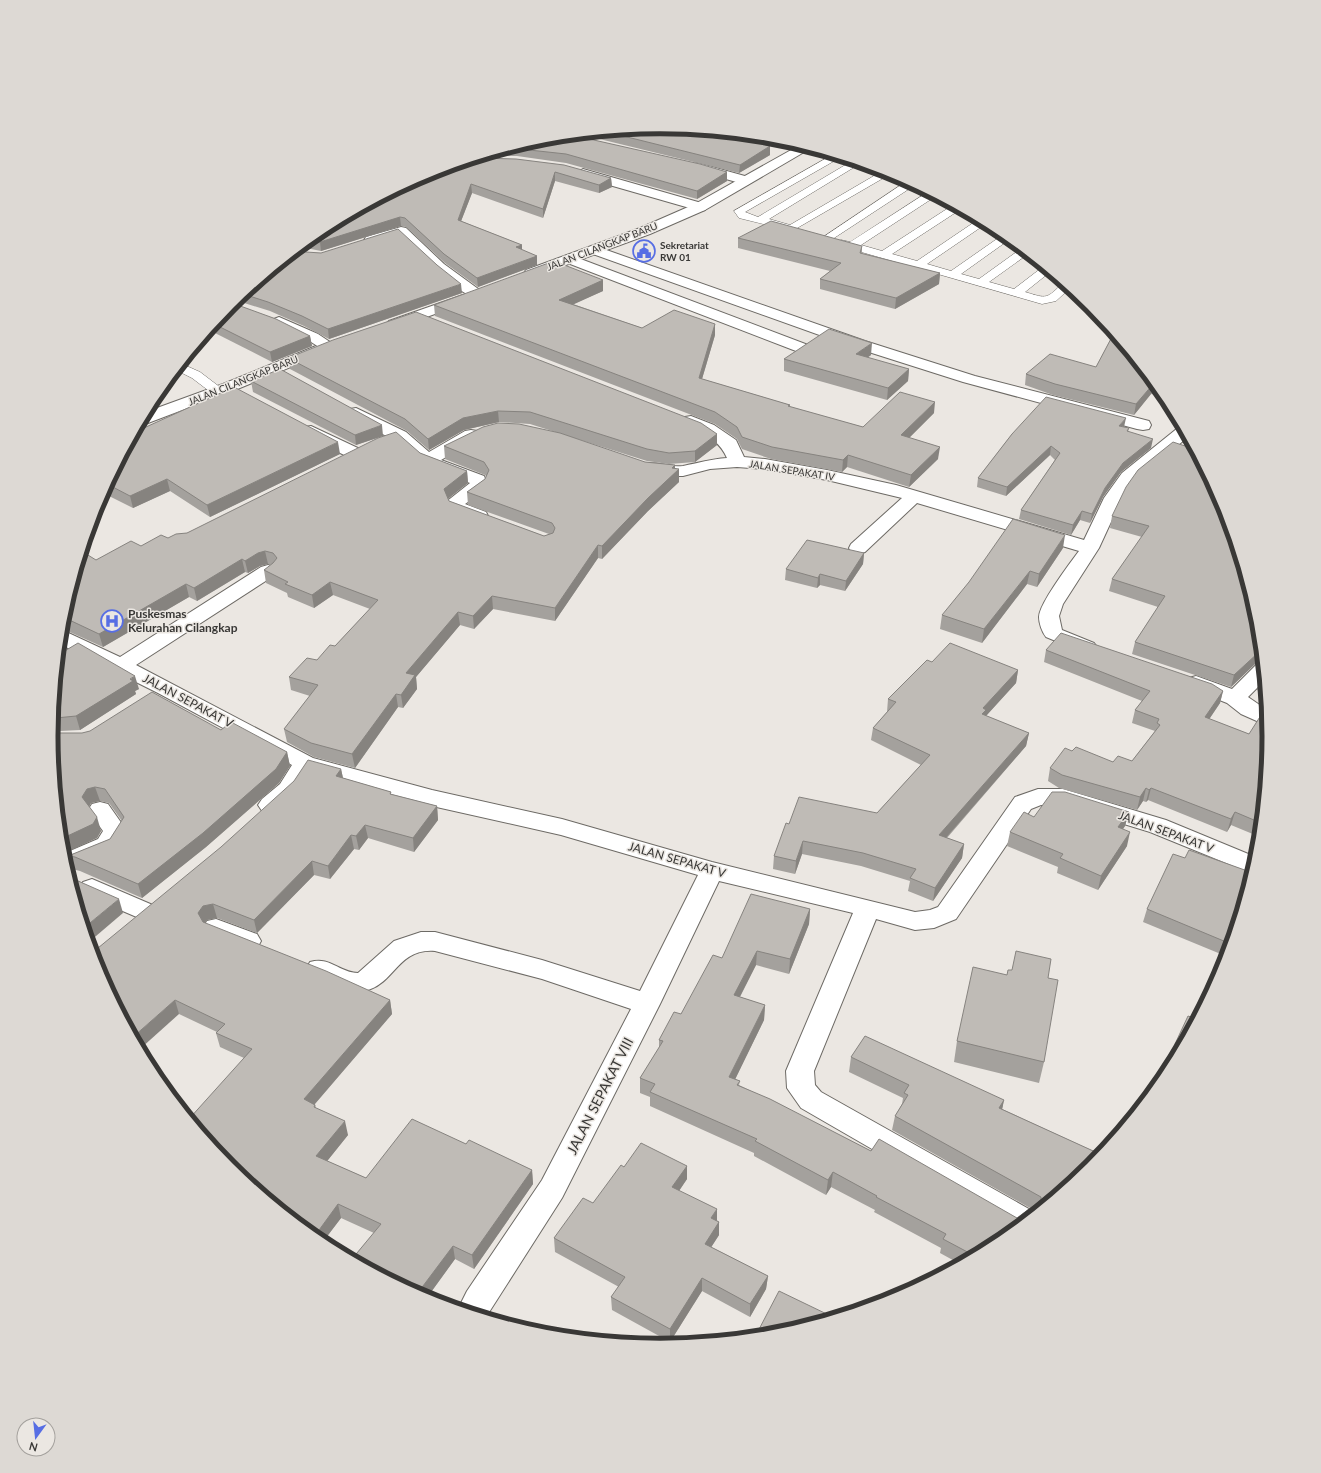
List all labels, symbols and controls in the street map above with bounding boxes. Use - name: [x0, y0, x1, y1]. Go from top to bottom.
- street label: JALAN CILANGKAP BARU: [545, 219, 659, 273]
- public building icon: Sekretariat RW 01: [631, 238, 657, 264]
- place label: Sekretariat RW 01: [660, 239, 709, 263]
- street label: JALAN CILANGKAP BARU: [186, 352, 300, 408]
- street label: JALAN SEPAKAT IV: [748, 457, 836, 483]
- place label: Puskesmas Kelurahan Cilangkap: [128, 606, 238, 635]
- hospital icon: Puskesmas Kelurahan Cilangkap: [99, 608, 125, 634]
- street label: JALAN SEPAKAT V: [140, 670, 237, 731]
- street label: JALAN SEPAKAT V: [1116, 807, 1217, 856]
- street label: JALAN SEPAKAT V: [627, 838, 728, 881]
- street label: JALAN SEPAKAT VIII: [563, 1034, 636, 1157]
- north arrow: [16, 1417, 56, 1457]
- text: N: [28, 1440, 39, 1455]

